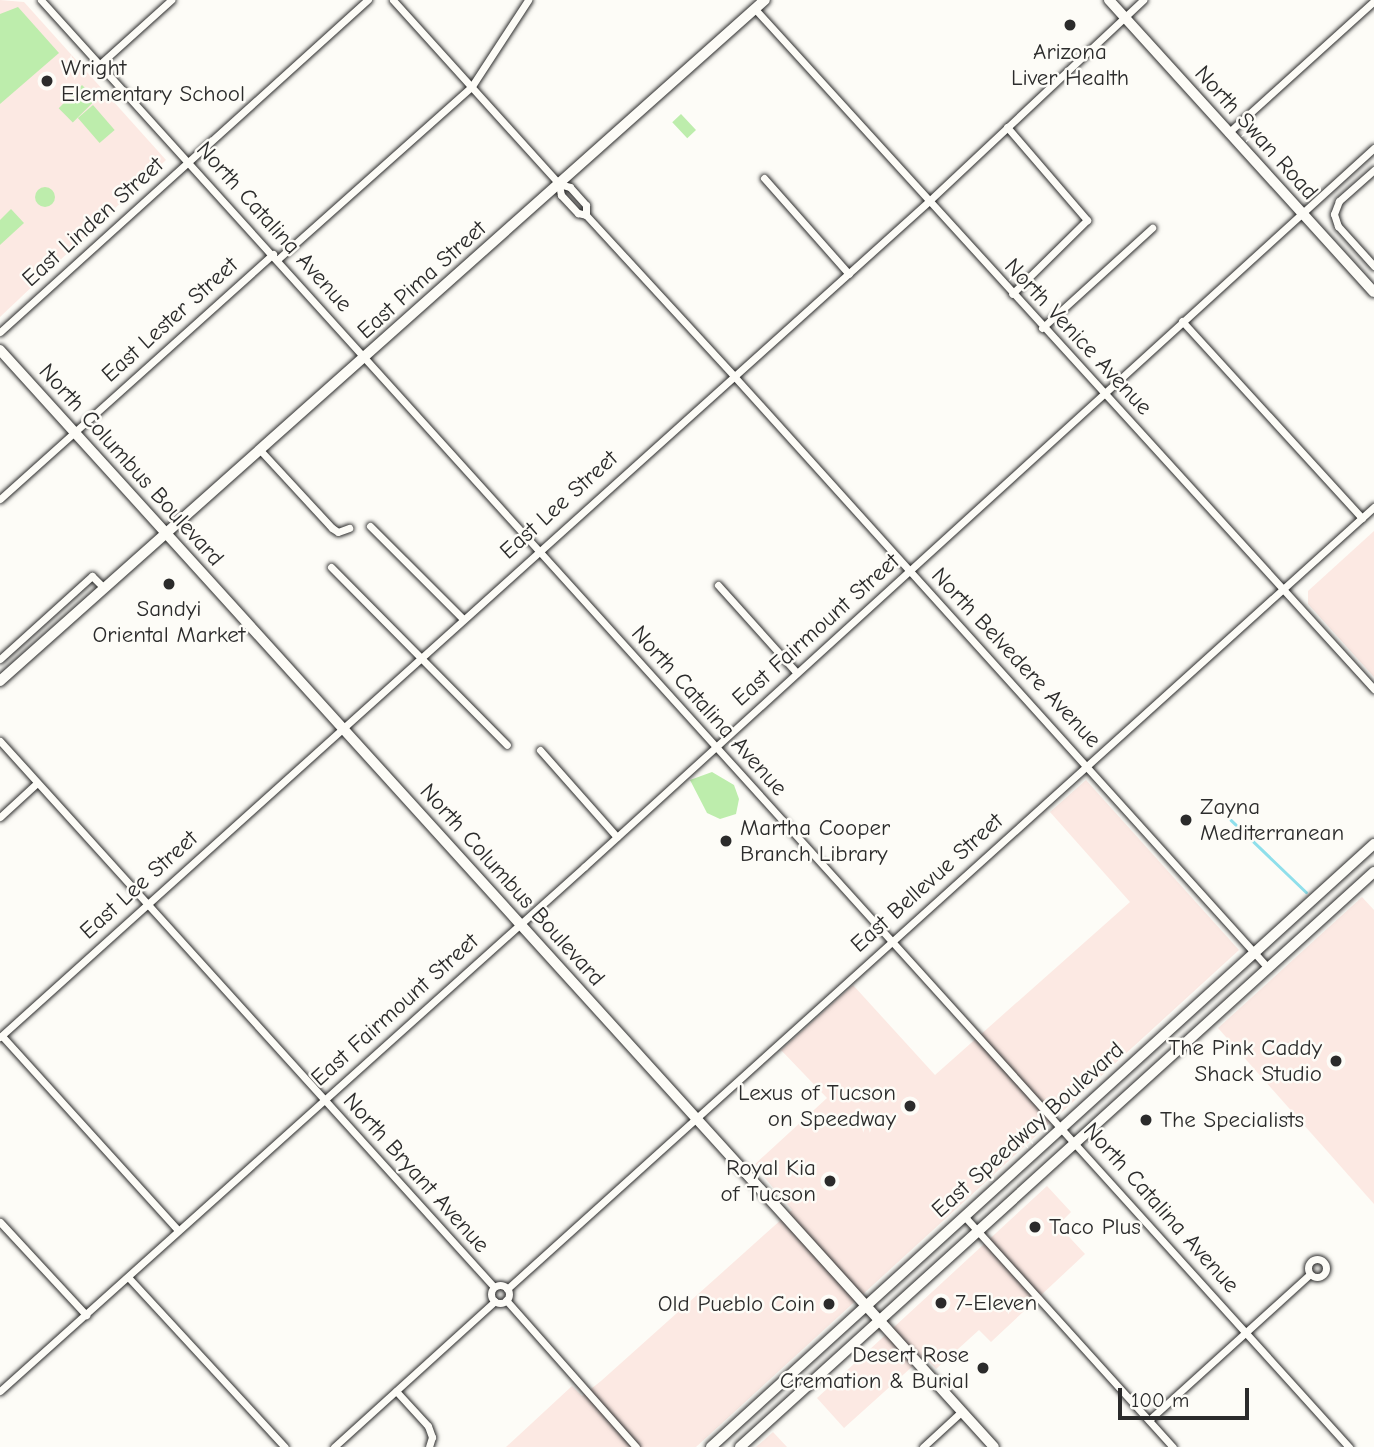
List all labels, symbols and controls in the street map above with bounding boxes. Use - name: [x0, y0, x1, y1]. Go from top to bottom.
- marker: Arizona Liver Health: [1060, 15, 1080, 35]
- place label: Arizona Liver Health: [1011, 38, 1129, 92]
- place label: Wright Elementary School: [61, 54, 245, 108]
- street label: North Swan Road: [1189, 60, 1323, 206]
- marker: Wright Elementary School: [39, 73, 55, 89]
- street label: North Catalina Avenue: [190, 136, 358, 318]
- street label: East Linden Street: [17, 151, 169, 293]
- street label: East Pima Street: [352, 215, 492, 345]
- street label: East Lester Street: [96, 252, 244, 388]
- street label: North Venice Avenue: [998, 253, 1158, 421]
- street label: North Columbus Boulevard: [33, 358, 229, 572]
- street label: East Lee Street: [494, 445, 624, 565]
- street label: East Fairmount Street: [727, 548, 905, 712]
- street label: North Belvedere Avenue: [925, 562, 1107, 754]
- marker: Sandyi Oriental Market: [161, 576, 177, 592]
- place label: Sandyi Oriental Market: [93, 595, 245, 649]
- street label: North Catalina Avenue: [625, 620, 793, 802]
- street label: North Columbus Boulevard: [414, 778, 610, 992]
- place label: Zayna Mediterranean: [1200, 793, 1344, 847]
- street label: East Bellevue Street: [845, 807, 1009, 959]
- marker: Zayna Mediterranean: [1178, 812, 1194, 828]
- place label: Martha Cooper Branch Library: [740, 814, 890, 868]
- street label: East Lee Street: [74, 825, 204, 945]
- marker: Martha Cooper Branch Library: [718, 833, 734, 849]
- street label: East Fairmount Street: [306, 928, 484, 1092]
- place label: The Pink Caddy Shack Studio: [1168, 1034, 1322, 1088]
- street label: East Speedway Boulevard: [926, 1036, 1130, 1224]
- marker: The Pink Caddy Shack Studio: [1328, 1053, 1344, 1069]
- place label: Lexus of Tucson on Speedway: [738, 1079, 896, 1133]
- street label: North Bryant Avenue: [337, 1088, 495, 1258]
- marker: Lexus of Tucson on Speedway: [902, 1098, 918, 1114]
- place label: The Specialists: [1160, 1106, 1304, 1134]
- marker: The Specialists: [1138, 1112, 1154, 1128]
- street label: North Catalina Avenue: [1077, 1117, 1245, 1299]
- place label: Royal Kia of Tucson: [721, 1154, 816, 1208]
- marker: Royal Kia of Tucson: [822, 1173, 838, 1189]
- place label: Taco Plus: [1049, 1213, 1141, 1241]
- marker: Taco Plus: [1027, 1219, 1043, 1235]
- place label: 7-Eleven: [955, 1289, 1037, 1317]
- place label: Old Pueblo Coin: [658, 1290, 815, 1318]
- marker: 7-Eleven: [933, 1295, 949, 1311]
- marker: Old Pueblo Coin: [821, 1296, 837, 1312]
- place label: Desert Rose Cremation & Burial: [780, 1341, 969, 1395]
- marker: Desert Rose Cremation & Burial: [975, 1360, 991, 1376]
- scale bar: [1122, 1374, 1253, 1418]
- text: 100 m: [1131, 1388, 1189, 1412]

